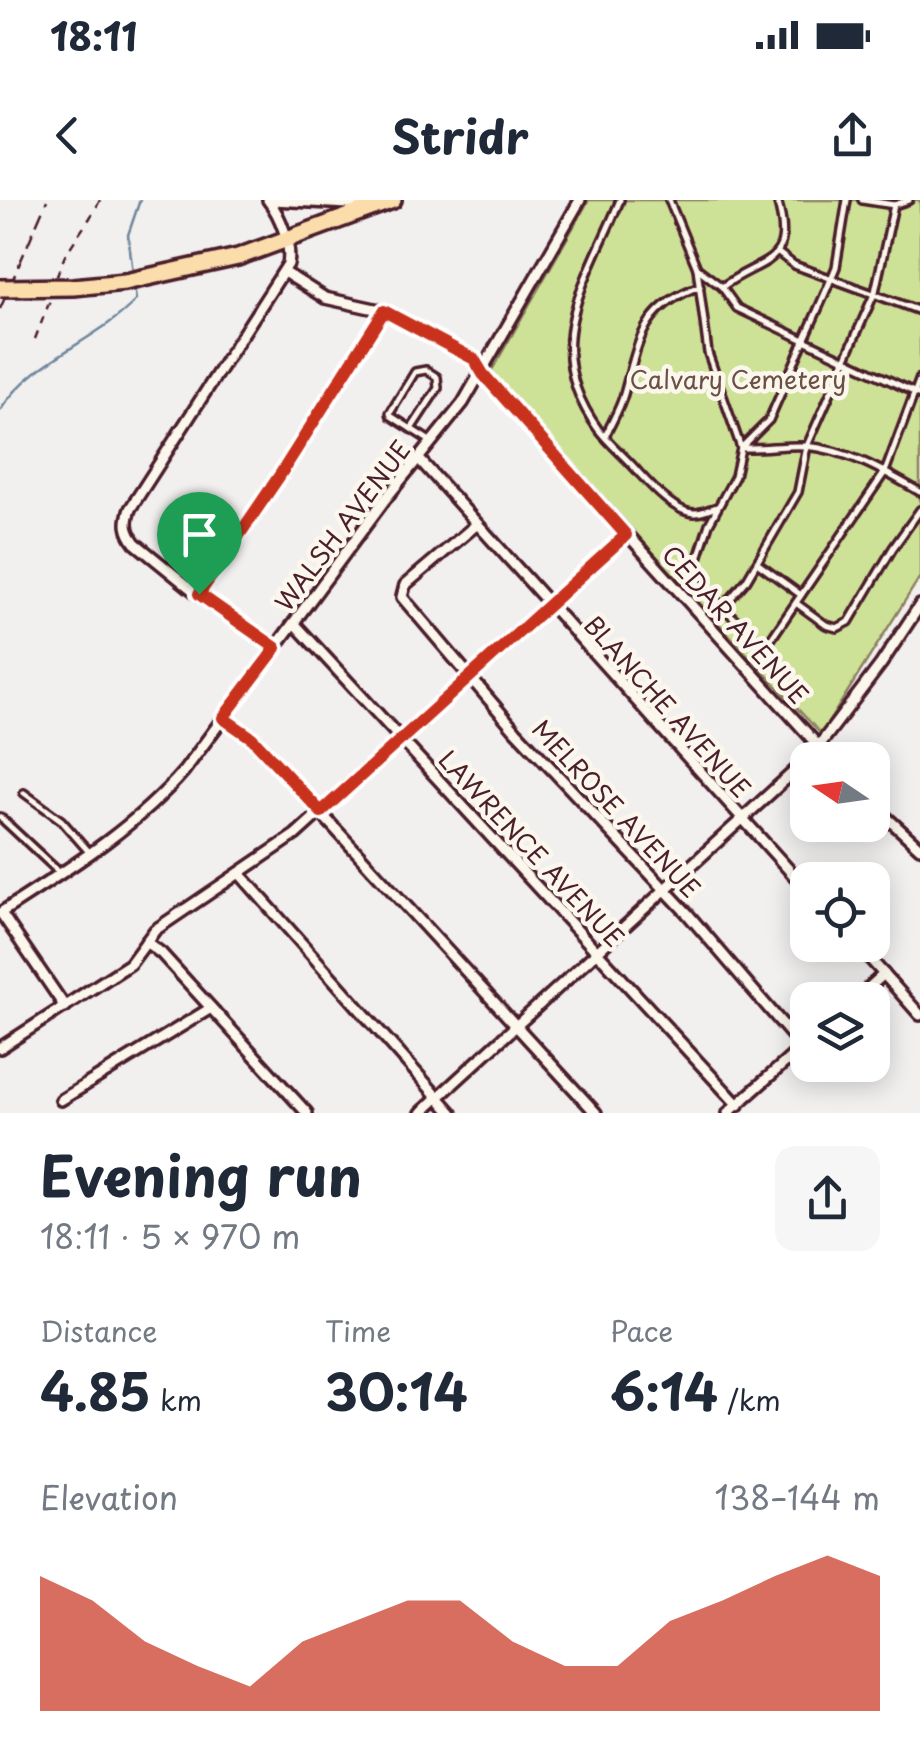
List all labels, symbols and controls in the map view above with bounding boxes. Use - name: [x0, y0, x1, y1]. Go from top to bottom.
- text: 18:11: [50, 7, 138, 64]
- text: Stridr: [391, 101, 529, 169]
- icon: back: [40, 108, 95, 163]
- icon: share: [825, 108, 880, 163]
- park label: Calvary Cemetery: [629, 360, 847, 398]
- street label: WALSH AVENUE: [265, 432, 419, 619]
- pin: [157, 492, 242, 595]
- icon: arrive: [172, 507, 227, 562]
- street label: CEDAR AVENUE: [654, 536, 818, 712]
- street label: BLANCHE AVENUE: [575, 607, 760, 806]
- street label: MELROSE AVENUE: [524, 711, 710, 906]
- street label: LAWRENCE AVENUE: [430, 741, 633, 955]
- north arrow: [790, 742, 890, 842]
- map controls: [790, 742, 890, 1082]
- button: locate: [790, 862, 890, 962]
- button: layers: [790, 982, 890, 1082]
- text: Evening run: [40, 1133, 362, 1216]
- button: share: [775, 1146, 880, 1251]
- text: 18:11 · 5 × 970 m: [40, 1212, 300, 1260]
- text: Distance: [40, 1309, 158, 1352]
- text: Time: [325, 1309, 391, 1352]
- text: Pace: [610, 1309, 673, 1352]
- text: 4.85: [40, 1352, 151, 1428]
- text: 30:14: [325, 1352, 468, 1428]
- text: 6:14: [610, 1352, 718, 1428]
- text: km: [151, 1378, 202, 1421]
- text: /km: [718, 1378, 781, 1421]
- text: Elevation: [40, 1473, 178, 1521]
- text: 138–144 m: [715, 1473, 880, 1521]

